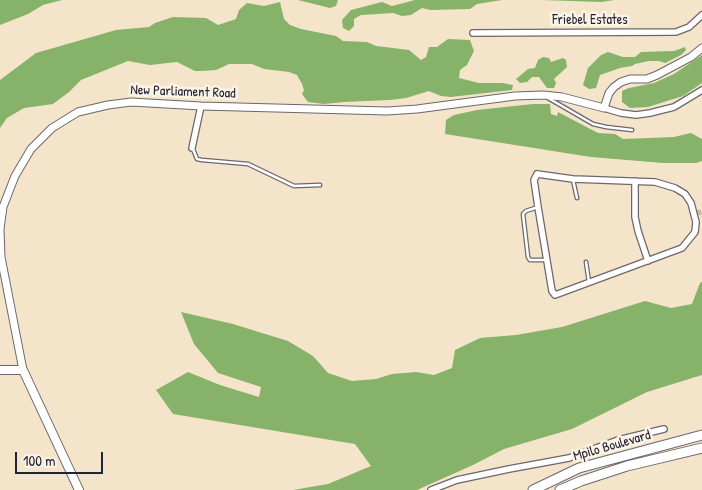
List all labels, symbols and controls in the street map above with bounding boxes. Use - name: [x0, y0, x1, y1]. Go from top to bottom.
- street label: Friebel Estates: [552, 12, 628, 28]
- street label: New Parliament Road: [130, 82, 236, 102]
- street label: Mpilo Boulevard: [571, 427, 653, 465]
- scale bar: [18, 442, 105, 474]
- text: 100 m: [23, 450, 56, 471]

